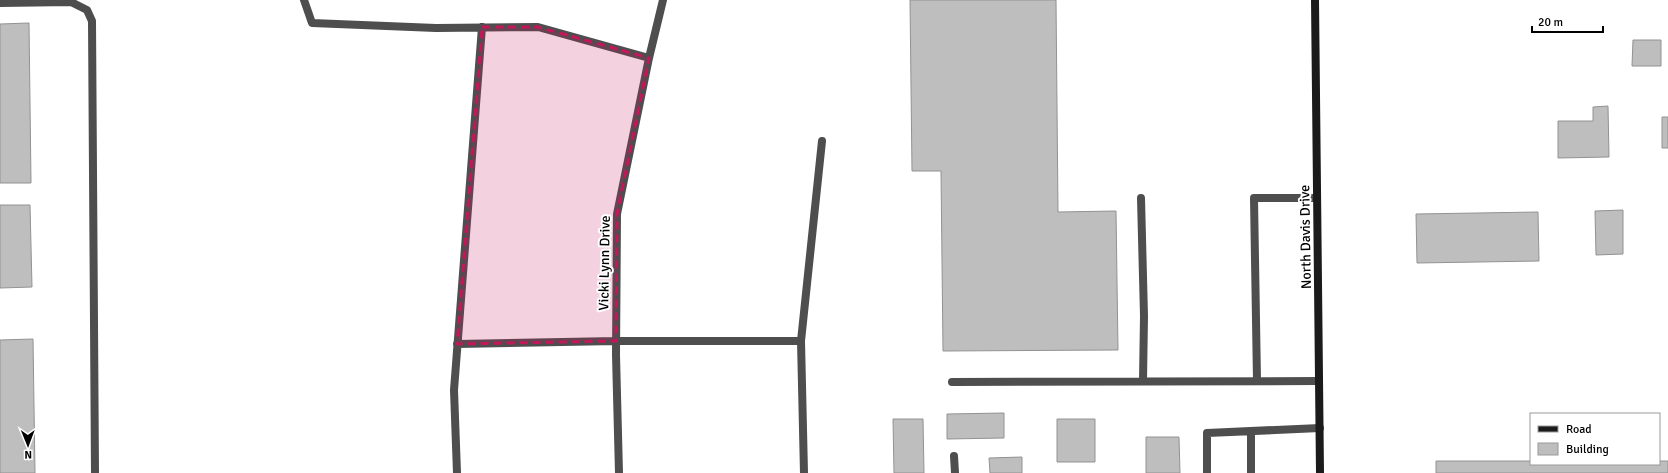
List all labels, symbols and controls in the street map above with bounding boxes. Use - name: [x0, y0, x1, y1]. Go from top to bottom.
- scale bar: [1532, 8, 1603, 34]
- text: 20 m: [1538, 15, 1563, 30]
- street label: North Davis Drive: [1296, 185, 1315, 289]
- street label: Vicki Lynn Drive: [595, 215, 614, 311]
- legend: [1530, 413, 1660, 465]
- text: Road: [1566, 422, 1592, 437]
- north arrow: [8, 425, 48, 465]
- text: Building: [1566, 442, 1609, 457]
- text: N: [24, 448, 32, 461]

